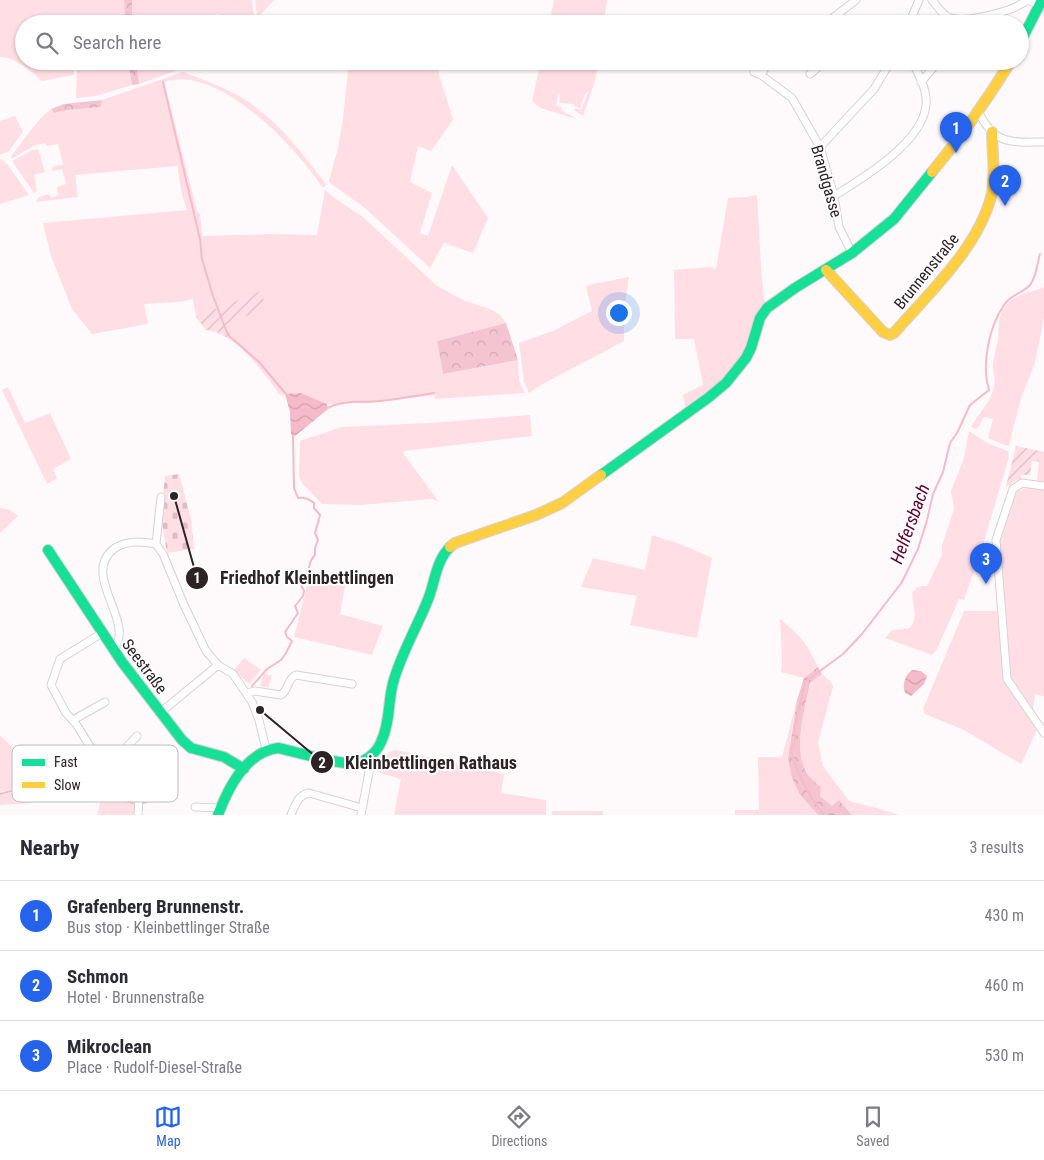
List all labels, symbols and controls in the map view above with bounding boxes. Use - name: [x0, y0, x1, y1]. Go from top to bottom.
- search box: [15, 15, 1029, 70]
- icon: search: [33, 29, 61, 57]
- text: Search here: [73, 31, 161, 54]
- pin: 1: [940, 112, 972, 153]
- street label: Brandgasse: [807, 143, 846, 219]
- pin: 2: [989, 165, 1021, 206]
- street label: Brunnenstraße: [890, 230, 963, 313]
- your location: [606, 300, 632, 326]
- water label: Helfersbach: [885, 481, 934, 567]
- pin: 3: [970, 543, 1002, 584]
- callout: Friedhof Kleinbettlingen: [185, 562, 404, 595]
- text: Friedhof Kleinbettlingen: [220, 567, 394, 588]
- text: 1: [193, 569, 201, 587]
- street label: Seestraße: [118, 635, 171, 697]
- legend: [12, 745, 178, 802]
- callout: Kleinbettlingen Rathaus: [310, 746, 527, 779]
- text: Kleinbettlingen Rathaus: [345, 752, 517, 773]
- text: Fast: [54, 754, 78, 770]
- text: 2: [318, 754, 326, 772]
- text: Slow: [54, 777, 81, 793]
- text: Nearby: [20, 836, 79, 860]
- text: 3 results: [969, 838, 1024, 857]
- text: Grafenberg Brunnenstr.: [67, 895, 244, 918]
- text: 1: [32, 906, 40, 925]
- text: 430 m: [985, 906, 1024, 925]
- text: Bus stop · Kleinbettlinger Straße: [67, 918, 270, 937]
- text: Schmon: [67, 965, 128, 988]
- text: 2: [32, 976, 40, 995]
- text: 460 m: [985, 976, 1024, 995]
- text: Hotel · Brunnenstraße: [67, 988, 204, 1007]
- text: Mikroclean: [67, 1035, 152, 1058]
- text: 3: [32, 1046, 40, 1065]
- text: 530 m: [985, 1046, 1024, 1065]
- text: Place · Rudolf-Diesel-Straße: [67, 1058, 242, 1077]
- tab: Map: [154, 1103, 182, 1149]
- tab: Directions: [491, 1103, 547, 1149]
- tab: Saved: [856, 1103, 890, 1149]

